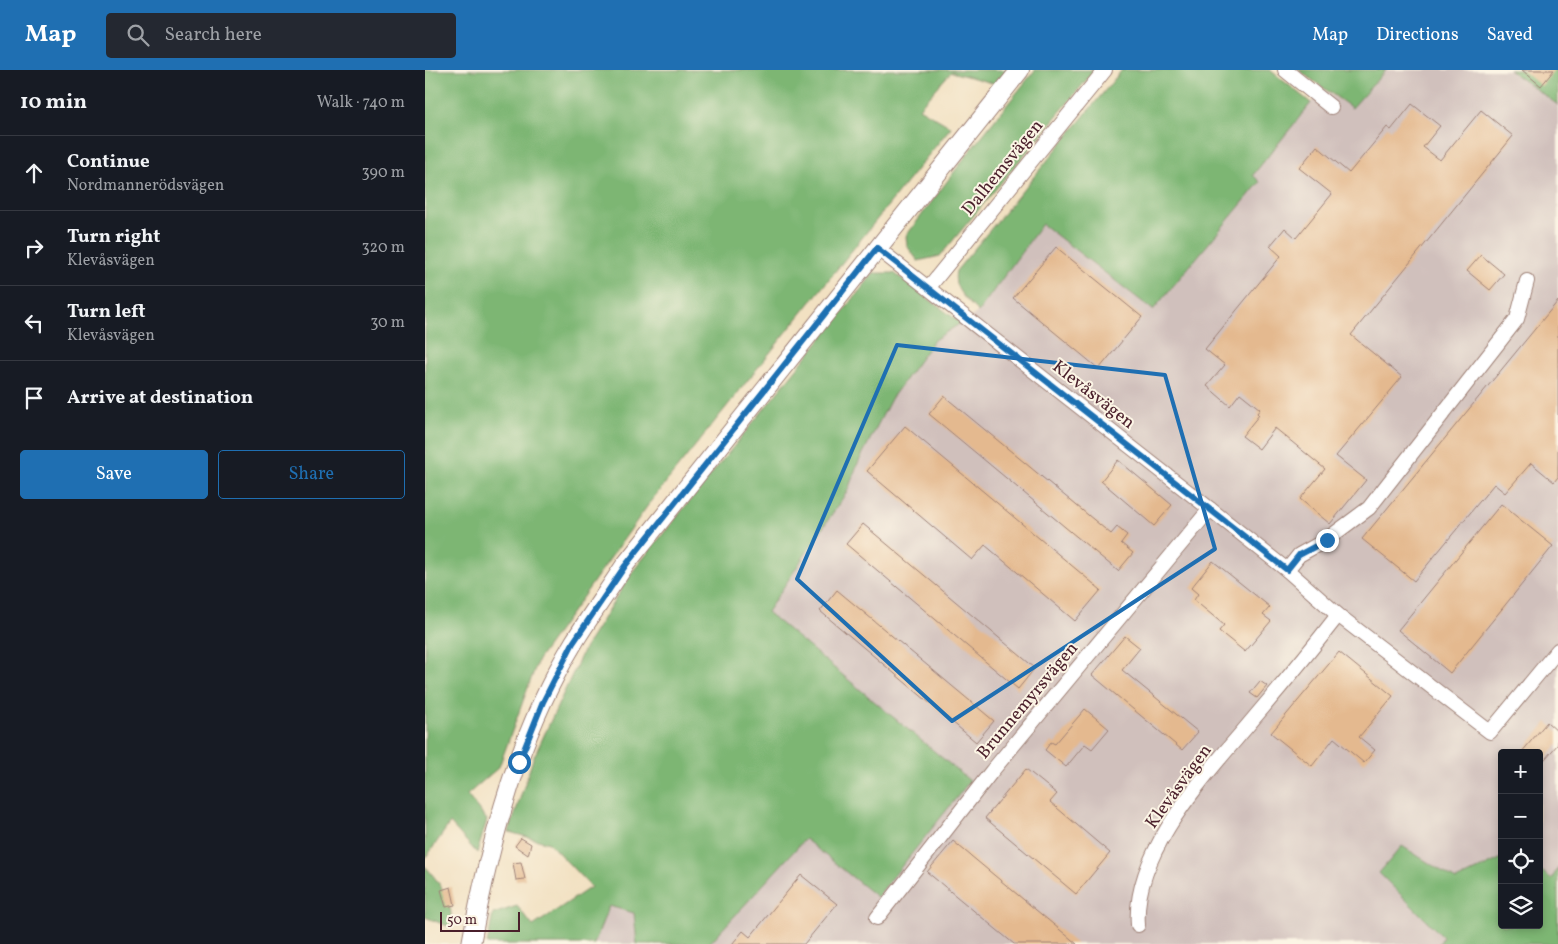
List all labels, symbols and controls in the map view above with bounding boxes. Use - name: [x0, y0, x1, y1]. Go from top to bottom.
- search box: [106, 13, 456, 58]
- text: Map: [25, 18, 76, 52]
- icon: search: [124, 21, 152, 49]
- text: Search here: [164, 22, 262, 48]
- text: Map: [1312, 23, 1348, 48]
- text: Directions: [1376, 23, 1459, 48]
- text: Saved: [1487, 23, 1533, 48]
- text: 10 min: [20, 88, 87, 117]
- text: Walk · 740 m: [317, 92, 405, 114]
- street label: Dalhemsvägen: [957, 114, 1050, 221]
- text: Continue: [67, 149, 150, 175]
- icon: ahead: [20, 159, 48, 187]
- text: 390 m: [362, 162, 405, 184]
- text: Nordmannerödsvägen: [67, 175, 224, 197]
- text: Turn right: [67, 224, 160, 250]
- icon: right: [20, 234, 48, 262]
- text: 320 m: [361, 237, 405, 259]
- text: Klevåsvägen: [67, 250, 155, 272]
- text: Turn left: [67, 299, 146, 325]
- icon: left: [20, 309, 48, 337]
- text: 30 m: [370, 312, 405, 334]
- text: Klevåsvägen: [67, 325, 155, 347]
- street label: Klevåsvägen: [1046, 355, 1140, 436]
- icon: arrive: [20, 384, 48, 412]
- text: Arrive at destination: [67, 385, 253, 411]
- button: Save: [20, 450, 208, 499]
- button: Share: [218, 450, 405, 499]
- route end: [1316, 529, 1339, 552]
- street label: Brunnemyrsvägen: [972, 637, 1085, 765]
- street label: Klevåsvägen: [1140, 739, 1218, 834]
- map controls: [1498, 749, 1543, 929]
- button: +: [1498, 749, 1543, 794]
- route start: [508, 751, 531, 774]
- button: −: [1498, 794, 1543, 839]
- button: locate: [1498, 839, 1543, 884]
- button: layers: [1498, 884, 1543, 929]
- scale bar: [440, 909, 520, 932]
- text: 50 m: [447, 911, 477, 930]

